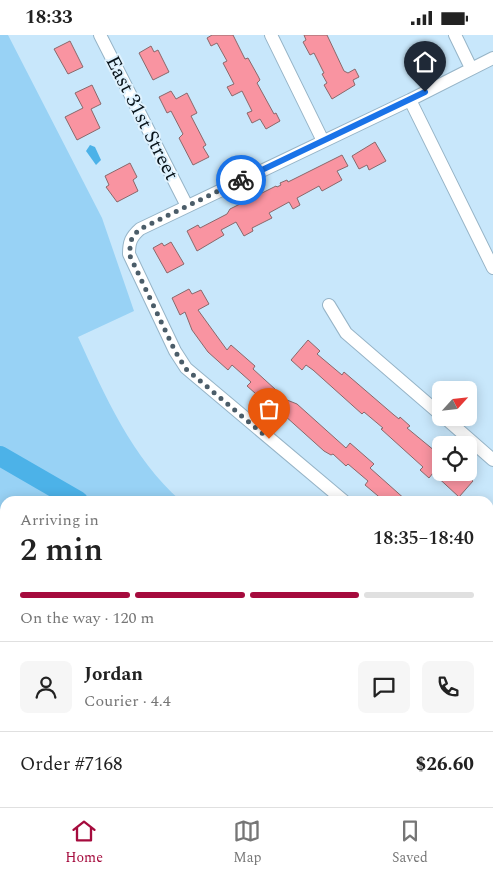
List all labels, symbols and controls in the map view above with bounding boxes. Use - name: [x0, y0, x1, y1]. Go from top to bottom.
- text: 18:33: [25, 3, 73, 32]
- pin: [404, 41, 446, 92]
- icon: home: [411, 48, 439, 76]
- street label: East 31st Street: [98, 50, 186, 186]
- courier: [216, 155, 266, 205]
- icon: bike: [227, 166, 255, 194]
- north arrow: [432, 381, 478, 426]
- map controls: [432, 381, 477, 481]
- pin: [248, 388, 290, 439]
- icon: bag: [255, 395, 283, 423]
- button: locate: [432, 436, 477, 481]
- text: Arriving in: [20, 508, 99, 532]
- text: 18:35–18:40: [373, 524, 474, 553]
- text: 2 min: [20, 526, 103, 575]
- text: On the way · 120 m: [20, 606, 154, 630]
- text: Jordan: [84, 660, 143, 689]
- button: person: [20, 661, 72, 713]
- button: chat: [358, 661, 410, 713]
- button: phone: [422, 661, 474, 713]
- text: Courier · 4.4: [84, 689, 171, 713]
- text: Order #7168: [20, 750, 123, 779]
- text: $26.60: [416, 750, 474, 779]
- tab: Home: [65, 817, 103, 868]
- tab: Map: [233, 817, 262, 868]
- tab: Saved: [392, 817, 428, 868]

